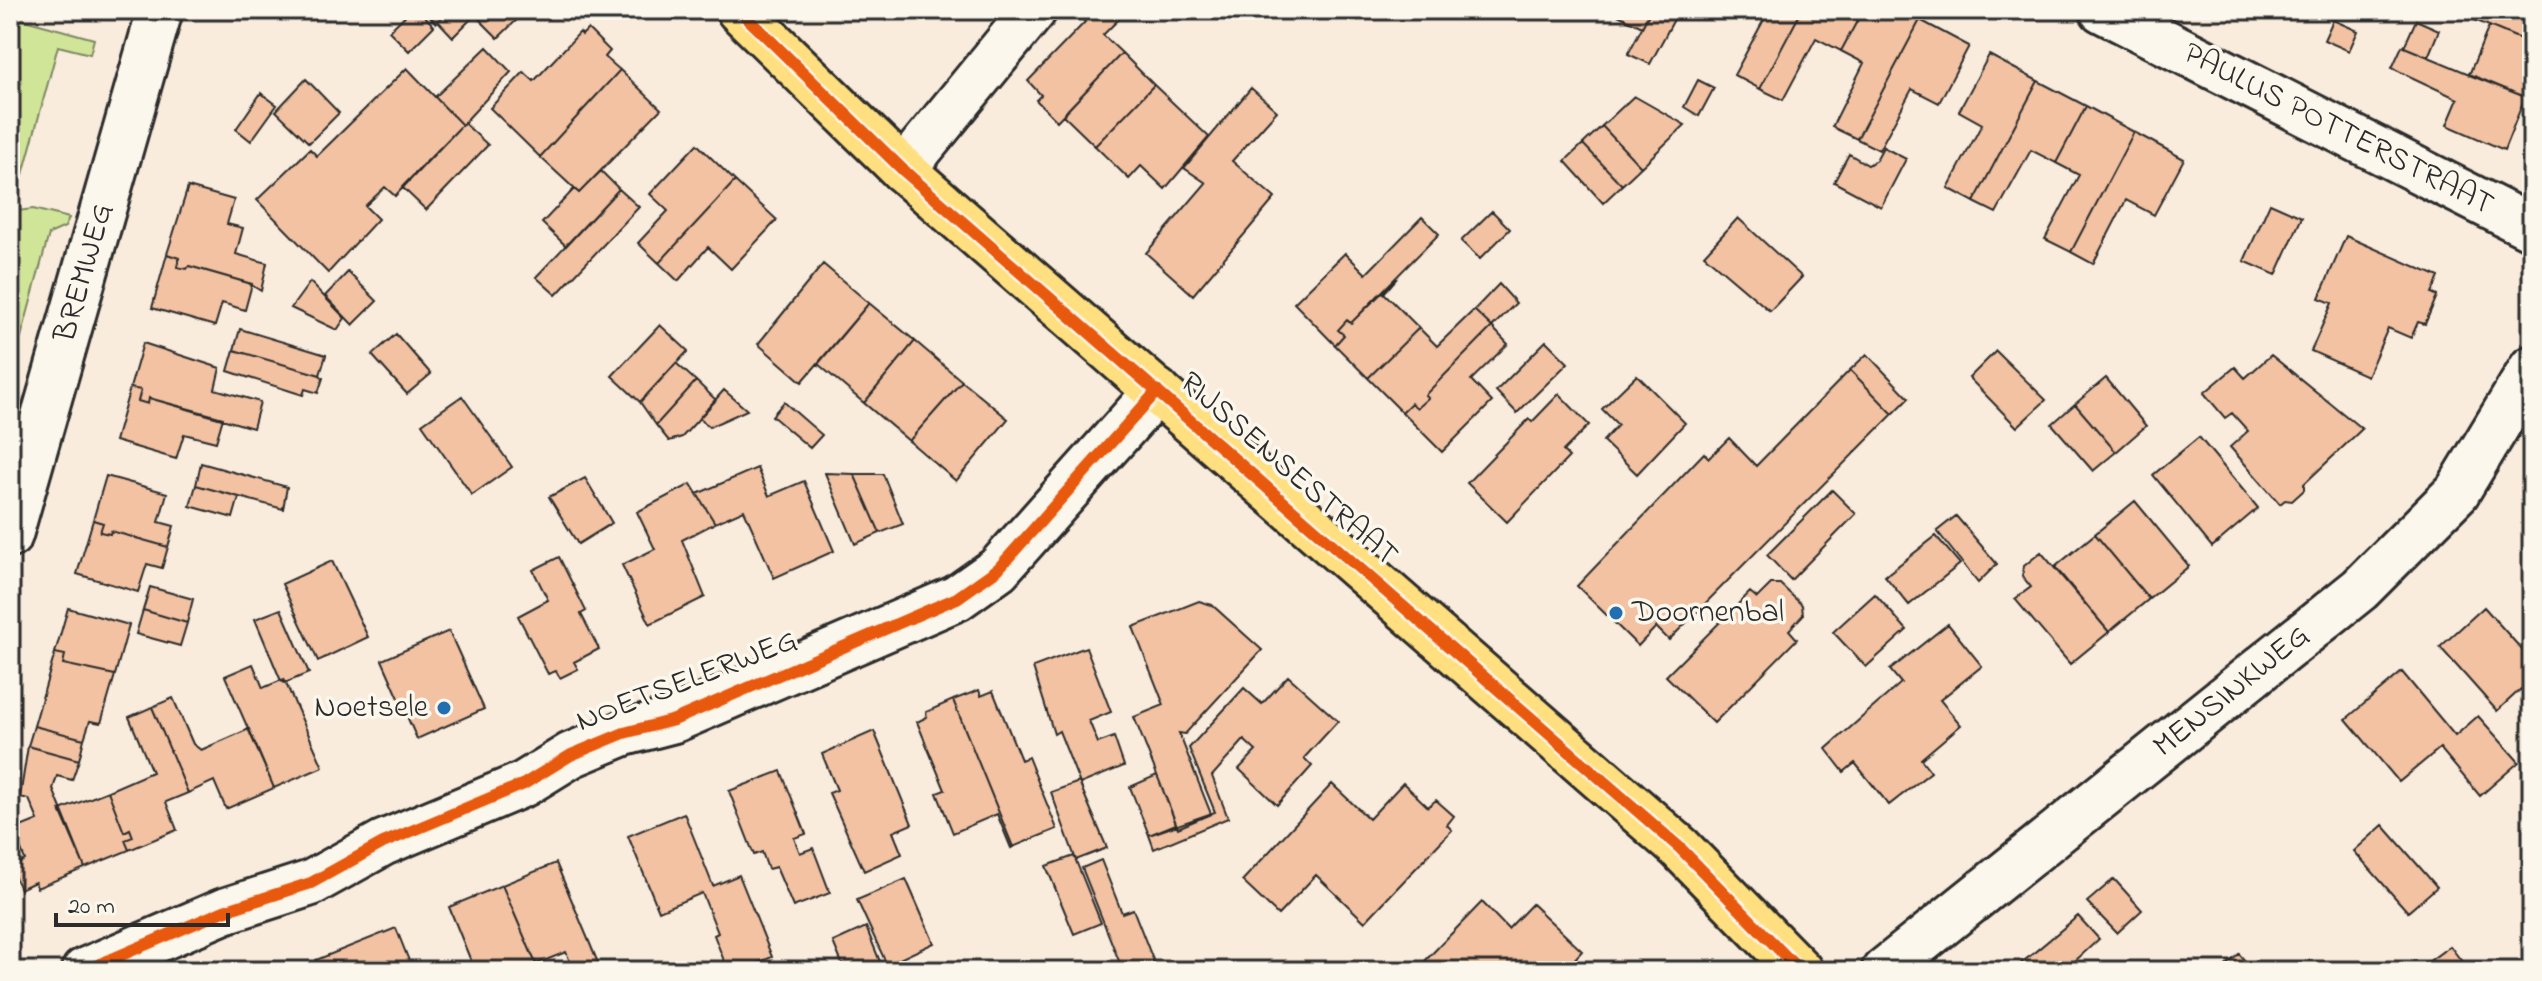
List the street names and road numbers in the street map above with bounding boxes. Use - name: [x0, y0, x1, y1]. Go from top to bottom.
- street label: PAULUS POTTERSTRAAT: [2175, 31, 2501, 229]
- street label: BREMWEG: [43, 198, 127, 349]
- street label: RIJSSENSESTRAAT: [1168, 361, 1408, 579]
- street label: MENSINKWEG: [2143, 614, 2321, 770]
- street label: NOETSELERWEG: [570, 618, 804, 746]

